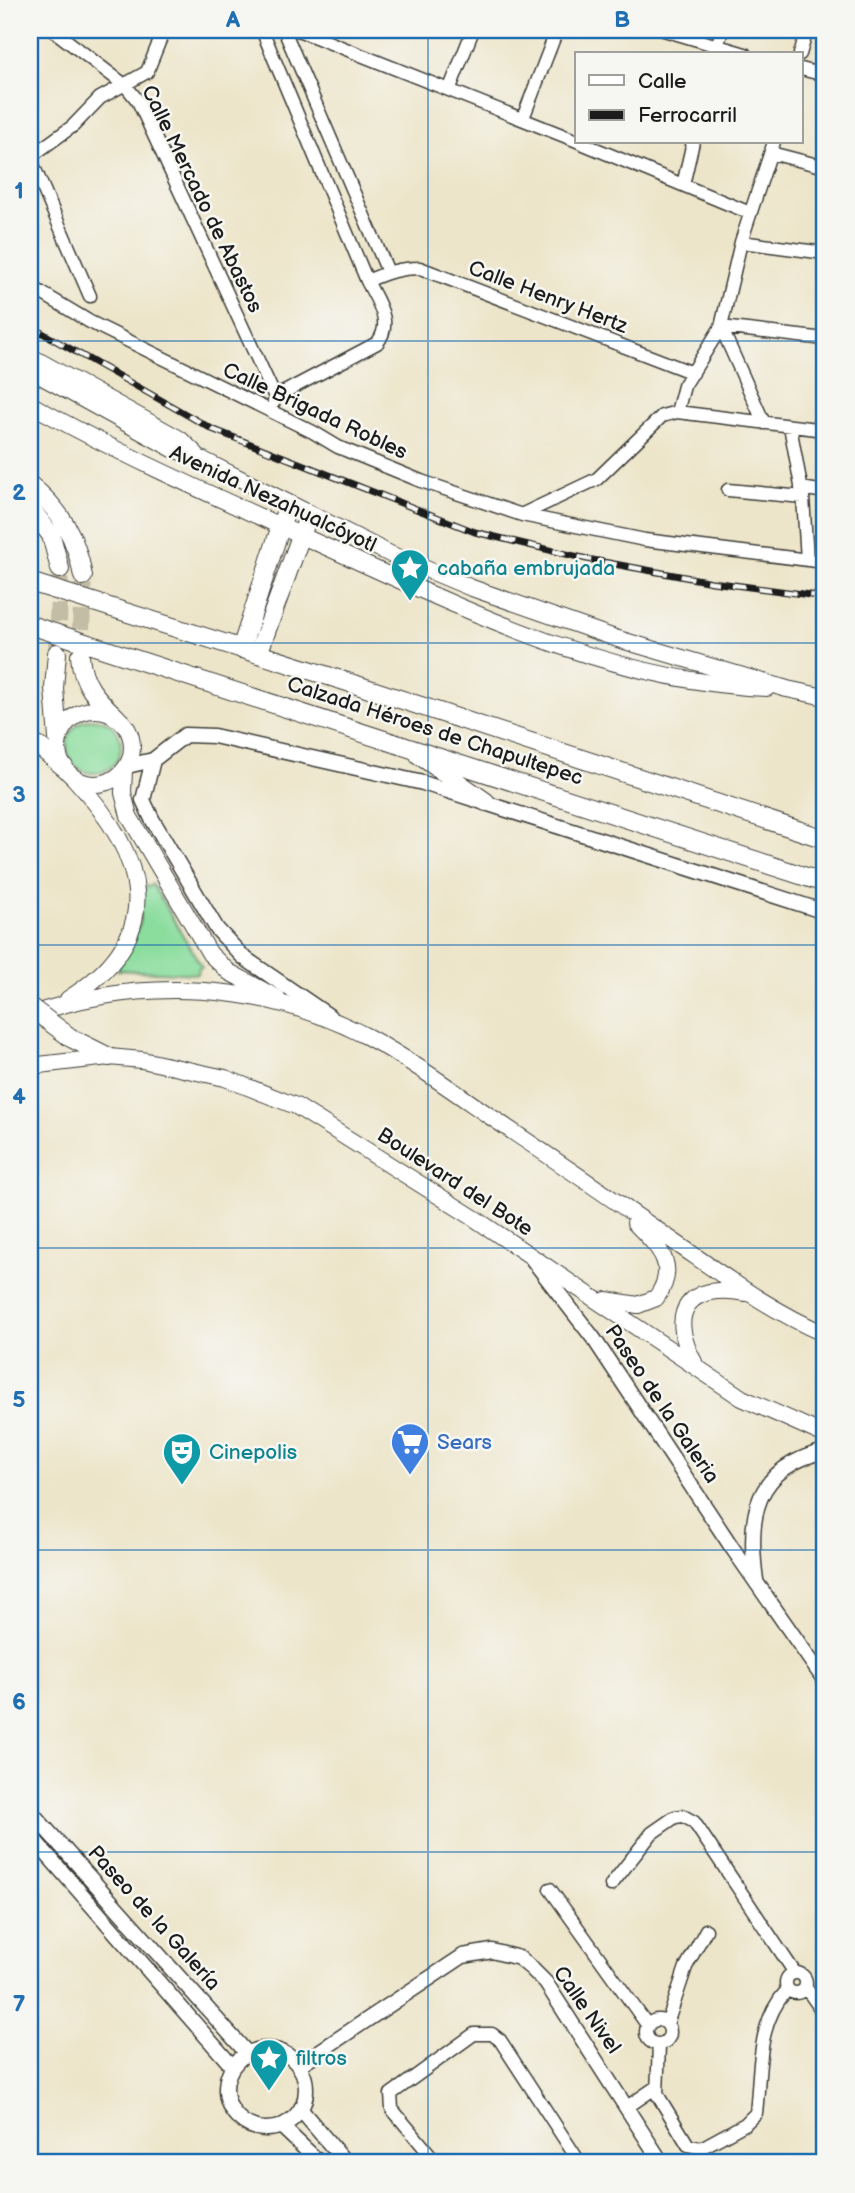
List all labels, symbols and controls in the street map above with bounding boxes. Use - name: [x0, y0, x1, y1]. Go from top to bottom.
- text: A: [225, 6, 241, 34]
- text: B: [614, 6, 630, 34]
- legend: [575, 52, 802, 144]
- text: Calle: [638, 69, 687, 94]
- street label: Calle Mercado de Abastos: [136, 81, 268, 317]
- text: Ferrocarril: [638, 103, 737, 128]
- text: 1: [14, 177, 24, 205]
- street label: Calle Henry Hertz: [465, 255, 632, 339]
- street label: Calle Brigada Robles: [219, 357, 411, 465]
- street label: Avenida Nezahualcóyotl: [166, 440, 380, 558]
- text: 2: [12, 479, 26, 507]
- place icon: cabaña embrujada: [389, 547, 431, 602]
- place label: cabaña embrujada: [437, 556, 615, 581]
- street label: Calzada Héroes de Chapultepec: [284, 671, 586, 791]
- text: 3: [12, 781, 26, 809]
- text: 4: [12, 1083, 26, 1111]
- street label: Boulevard del Bote: [373, 1122, 537, 1242]
- street label: Paseo de la Galeria: [600, 1320, 724, 1488]
- text: 5: [12, 1386, 26, 1414]
- supermarket icon: Sears: [389, 1421, 431, 1476]
- place label: Sears: [437, 1430, 492, 1455]
- theatre icon: Cinepolis: [161, 1431, 203, 1486]
- place label: Cinepolis: [209, 1440, 297, 1465]
- text: 6: [12, 1688, 26, 1716]
- street label: Paseo de la Galería: [82, 1841, 226, 1995]
- street label: Calle Nivel: [548, 1961, 626, 2059]
- text: 7: [13, 1990, 26, 2018]
- place icon: filtros: [248, 2037, 290, 2092]
- place label: filtros: [296, 2046, 347, 2071]

